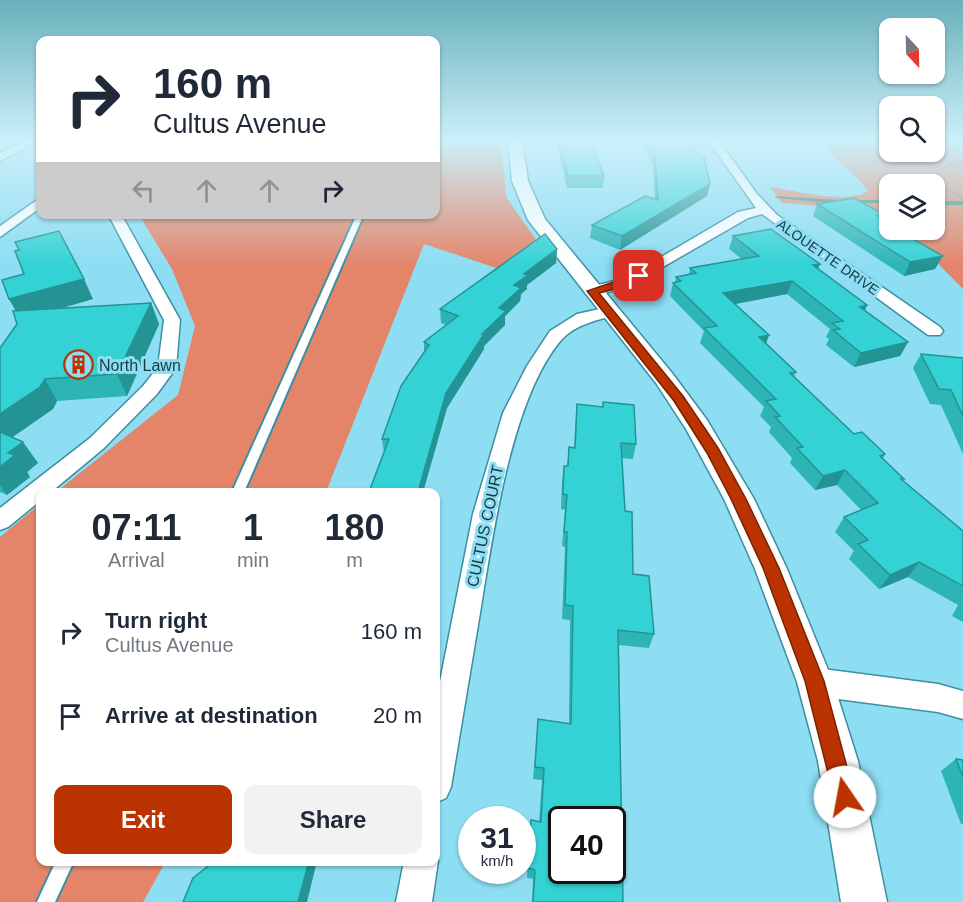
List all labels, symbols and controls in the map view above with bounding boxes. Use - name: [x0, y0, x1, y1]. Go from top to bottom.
- north arrow: [879, 18, 945, 84]
- map controls: [879, 18, 945, 240]
- icon: right: [54, 60, 132, 138]
- text: 160 m: [153, 60, 272, 107]
- button: search: [879, 96, 945, 162]
- text: Cultus Avenue: [153, 109, 327, 139]
- icon: left: [127, 174, 160, 207]
- icon: ahead: [190, 174, 223, 207]
- icon: ahead: [253, 174, 286, 207]
- icon: right: [316, 174, 349, 207]
- button: layers: [879, 174, 945, 240]
- street label: ALOUETTE DRIVE: [774, 216, 882, 298]
- pin: [613, 250, 664, 301]
- icon: arrive: [622, 259, 655, 292]
- building icon: North Lawn: [62, 349, 94, 381]
- place label: North Lawn: [99, 357, 181, 374]
- street label: CULTUS COURT: [464, 463, 506, 588]
- text: 07:11: [91, 507, 181, 548]
- text: 1: [243, 507, 263, 548]
- text: 180: [325, 507, 385, 548]
- text: Arrival: [108, 549, 165, 571]
- text: min: [237, 549, 269, 571]
- text: m: [346, 549, 363, 571]
- text: Turn right: [105, 608, 207, 633]
- icon: right: [54, 616, 87, 649]
- text: 160 m: [361, 619, 422, 644]
- text: Cultus Avenue: [105, 634, 234, 656]
- icon: arrive: [54, 700, 87, 733]
- text: Arrive at destination: [105, 703, 318, 728]
- text: 20 m: [373, 703, 422, 728]
- position arrow: [813, 765, 877, 829]
- button: Exit: [54, 785, 232, 854]
- button: Share: [244, 785, 422, 854]
- speed limit sign: 40: [548, 806, 626, 884]
- text: 31: [480, 821, 514, 854]
- text: km/h: [481, 852, 513, 869]

